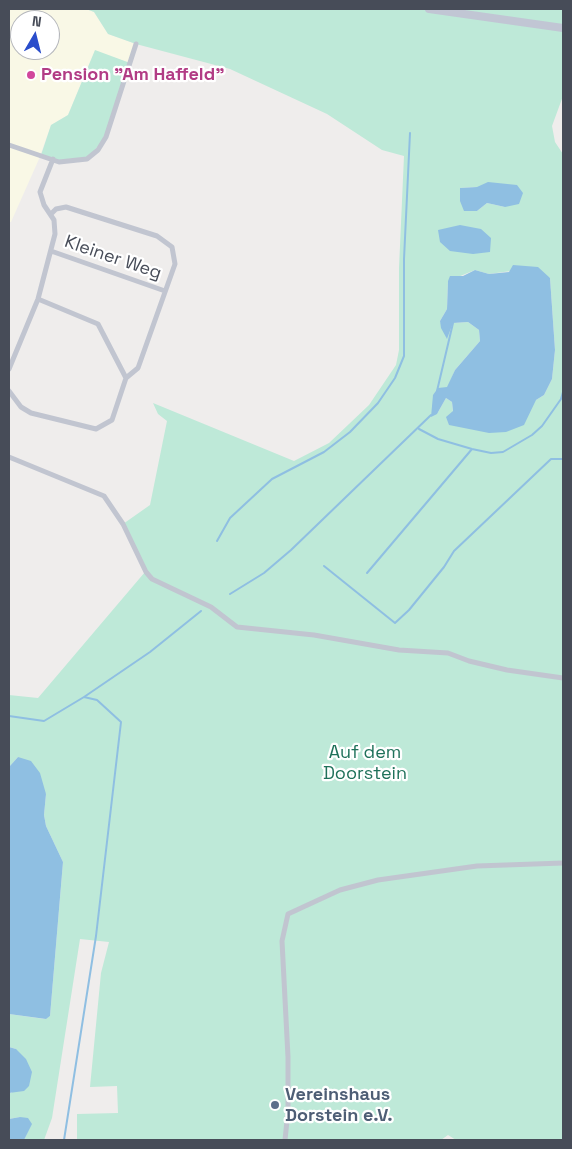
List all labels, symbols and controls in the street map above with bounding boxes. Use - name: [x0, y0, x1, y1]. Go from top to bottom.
- north arrow: [10, 10, 60, 60]
- text: N: [31, 12, 43, 31]
- place label: Pension "Am Haffeld": [41, 64, 224, 86]
- marker: Pension "Am Haffeld": [25, 69, 37, 81]
- street label: Kleiner Weg: [62, 231, 164, 285]
- park label: Auf dem Doorstein: [323, 742, 407, 784]
- place label: Vereinshaus Dorstein e.V.: [285, 1084, 393, 1126]
- marker: Vereinshaus Dorstein e.V.: [269, 1099, 281, 1111]

